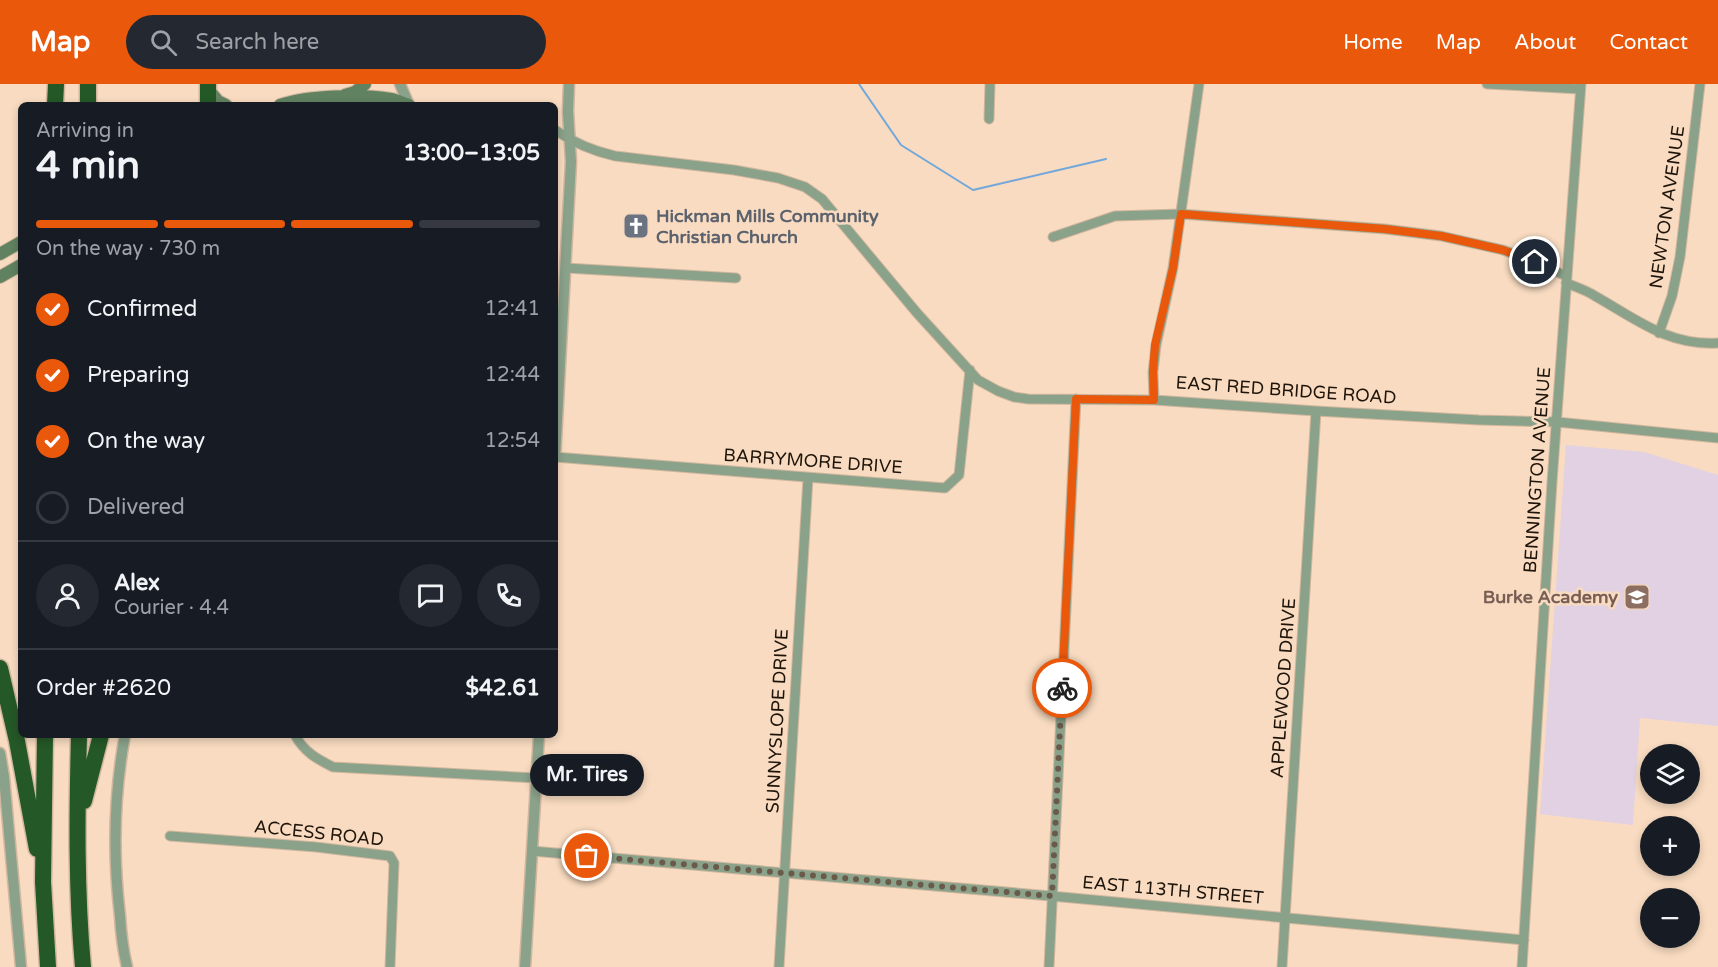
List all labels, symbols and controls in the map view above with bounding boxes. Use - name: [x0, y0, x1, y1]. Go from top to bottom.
- search box: [126, 15, 546, 69]
- text: Map: [30, 25, 90, 59]
- icon: search: [147, 26, 180, 59]
- text: Search here: [195, 29, 319, 55]
- text: Home: [1343, 30, 1403, 55]
- text: Map: [1436, 30, 1481, 55]
- text: About: [1514, 30, 1576, 55]
- text: Contact: [1609, 30, 1688, 55]
- text: Arriving in: [36, 119, 134, 143]
- street label: NEWTON AVENUE: [1645, 124, 1689, 290]
- text: 13:00–13:05: [403, 140, 540, 166]
- text: 4 min: [36, 142, 140, 189]
- place label: Hickman Mills Community Christian Church: [656, 205, 879, 248]
- church icon: Hickman Mills Community Christian Church: [621, 211, 651, 241]
- pin: [1509, 236, 1560, 287]
- text: On the way · 730 m: [36, 237, 220, 261]
- icon: home: [1518, 245, 1551, 278]
- icon: check: [36, 293, 69, 326]
- text: Confirmed: [87, 296, 197, 322]
- text: 12:41: [485, 297, 540, 321]
- icon: check: [36, 359, 69, 392]
- text: Preparing: [87, 362, 190, 388]
- text: 12:44: [485, 363, 540, 387]
- street label: BENNINGTON AVENUE: [1519, 366, 1555, 574]
- street label: EAST RED BRIDGE ROAD: [1175, 371, 1397, 409]
- icon: check: [36, 425, 69, 458]
- text: On the way: [87, 428, 205, 454]
- text: 12:54: [485, 429, 540, 453]
- street label: BARRYMORE DRIVE: [723, 444, 903, 478]
- text: Delivered: [87, 494, 185, 520]
- button: person: [36, 564, 99, 627]
- button: chat: [399, 564, 462, 627]
- button: phone: [477, 564, 540, 627]
- text: Alex: [114, 570, 160, 596]
- school or university icon: Burke Academy: [1622, 582, 1652, 612]
- place label: Burke Academy: [1483, 586, 1618, 608]
- text: Courier · 4.4: [114, 596, 229, 620]
- street label: APPLEWOOD DRIVE: [1266, 597, 1300, 779]
- street label: SUNNYSLOPE DRIVE: [761, 628, 793, 814]
- courier: [1032, 658, 1092, 718]
- icon: bike: [1046, 672, 1079, 705]
- text: Order #2620: [36, 675, 171, 701]
- text: $42.61: [465, 675, 540, 701]
- map controls: [1640, 744, 1700, 948]
- button: layers: [1640, 744, 1700, 804]
- callout: Mr. Tires: [530, 754, 644, 796]
- text: Mr. Tires: [546, 763, 628, 787]
- street label: ACCESS ROAD: [253, 815, 385, 851]
- button: +: [1640, 816, 1700, 876]
- pin: [561, 830, 612, 881]
- icon: bag: [570, 839, 603, 872]
- street label: EAST 113TH STREET: [1081, 871, 1265, 909]
- button: −: [1640, 888, 1700, 948]

